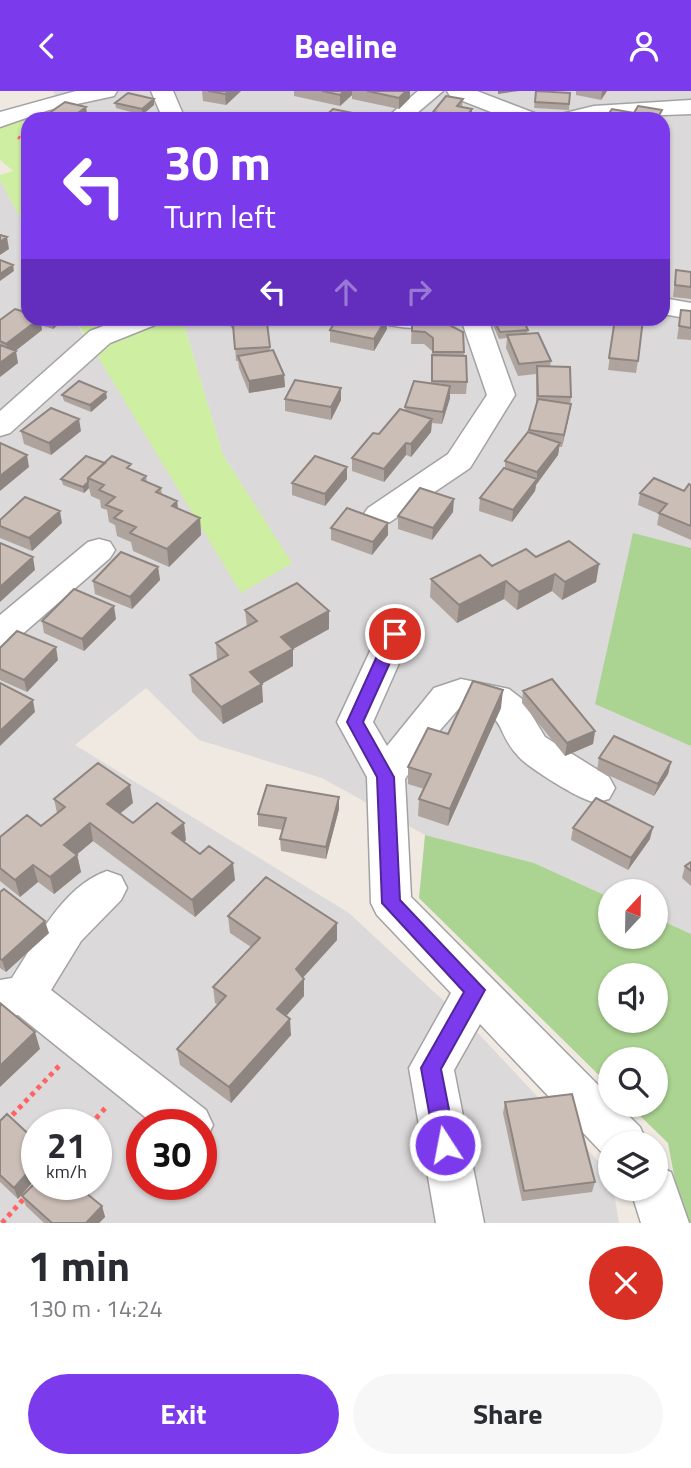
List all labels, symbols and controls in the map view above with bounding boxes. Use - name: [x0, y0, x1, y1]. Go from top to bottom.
- text: Beeline: [294, 22, 397, 70]
- icon: back: [28, 27, 66, 65]
- icon: person: [625, 27, 663, 65]
- text: 30 m: [164, 124, 271, 199]
- icon: left: [49, 140, 140, 231]
- text: Turn left: [164, 192, 276, 240]
- icon: left: [254, 273, 292, 311]
- icon: ahead: [327, 273, 365, 311]
- icon: right: [400, 273, 438, 311]
- pin: [365, 604, 425, 664]
- icon: arrive: [376, 615, 414, 653]
- north arrow: [598, 879, 668, 949]
- map controls: [598, 879, 668, 1201]
- button: sound: [598, 963, 668, 1033]
- button: search: [598, 1047, 668, 1117]
- position arrow: [408, 1108, 482, 1182]
- speed limit sign: 30: [126, 1109, 217, 1200]
- text: 21: [47, 1118, 86, 1172]
- button: layers: [598, 1131, 668, 1201]
- text: km/h: [46, 1158, 87, 1185]
- text: 1 min: [28, 1233, 130, 1297]
- button: close: [589, 1246, 663, 1320]
- text: 130 m · 14:24: [28, 1291, 163, 1326]
- button: Exit: [28, 1374, 339, 1454]
- button: Share: [353, 1374, 663, 1454]

